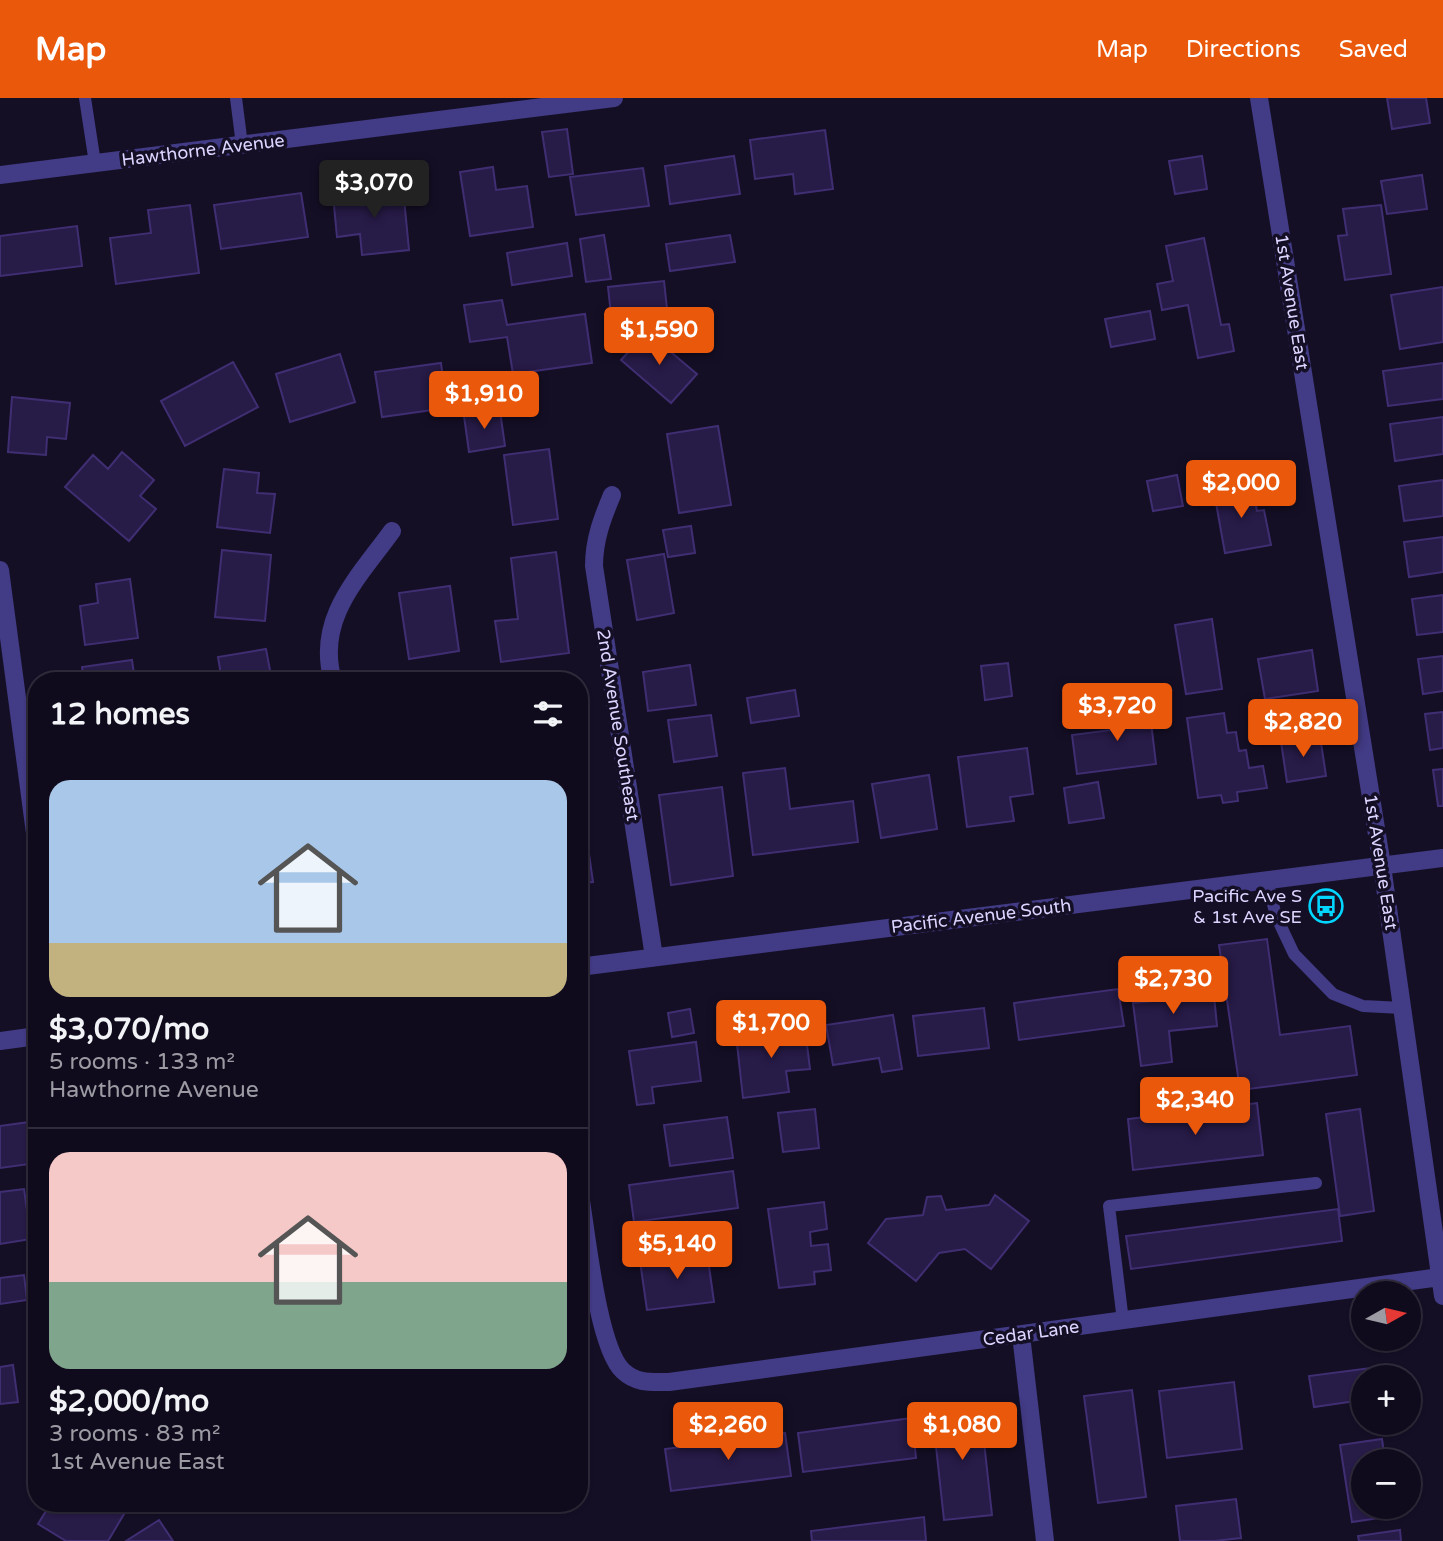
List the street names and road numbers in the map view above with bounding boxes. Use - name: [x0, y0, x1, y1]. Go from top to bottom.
- street label: Hawthorne Avenue: [120, 129, 286, 171]
- street label: 1st Avenue East: [1270, 232, 1314, 372]
- street label: 2nd Avenue Southeast: [592, 627, 644, 823]
- street label: 1st Avenue East: [1359, 792, 1403, 932]
- street label: Pacific Avenue South: [890, 894, 1072, 938]
- street label: Cedar Lane: [981, 1315, 1081, 1351]

